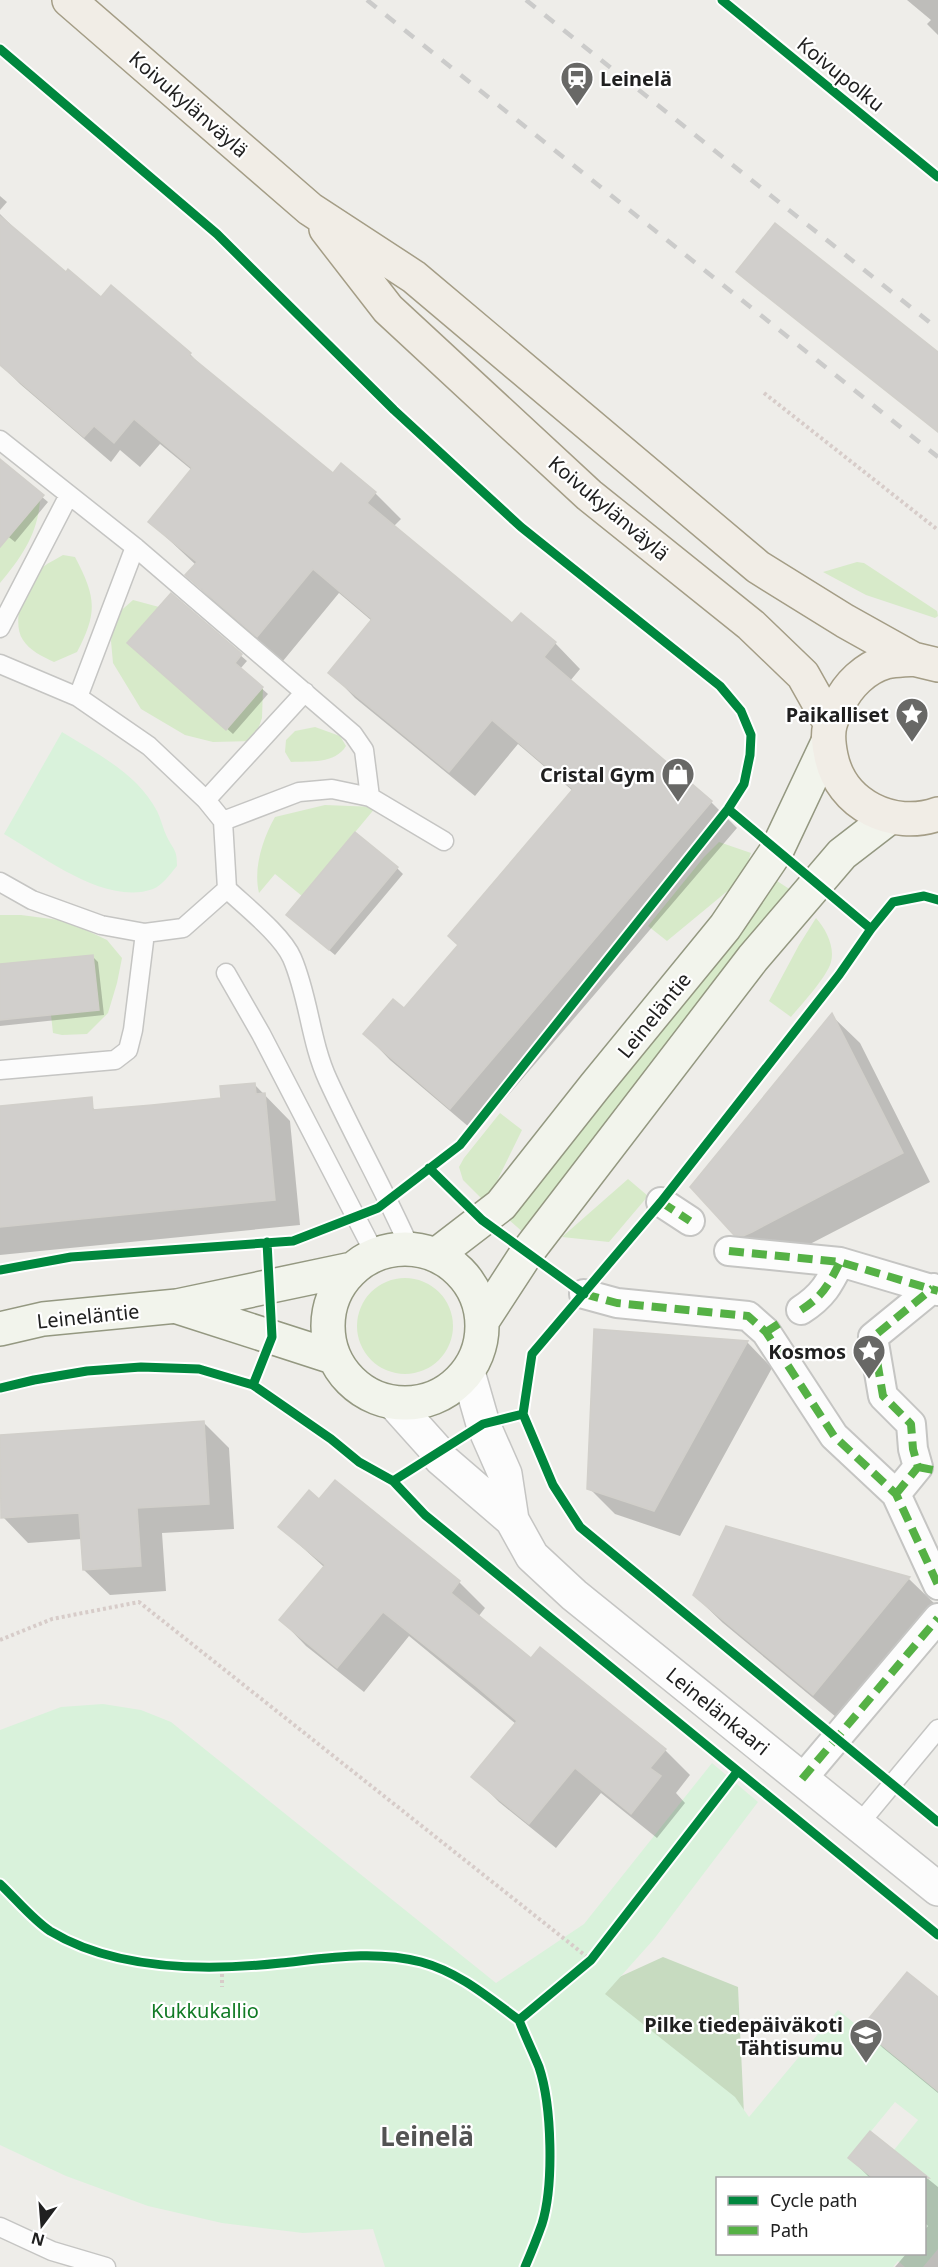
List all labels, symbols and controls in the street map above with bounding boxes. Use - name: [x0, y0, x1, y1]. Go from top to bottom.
- street label: Koivupolku: [792, 31, 890, 117]
- street label: Koivukylänväylä: [124, 45, 254, 163]
- station icon: Leinelä: [559, 60, 595, 107]
- place label: Leinelä: [600, 65, 672, 92]
- street label: Koivukylänväylä: [543, 450, 675, 566]
- place icon: Paikalliset: [894, 696, 930, 743]
- place label: Paikalliset: [786, 701, 889, 728]
- shop icon: Cristal Gym: [660, 756, 696, 803]
- place label: Cristal Gym: [540, 761, 655, 788]
- street label: Leineläntie: [611, 966, 697, 1064]
- street label: Leineläntie: [35, 1297, 141, 1335]
- place icon: Kosmos: [851, 1333, 887, 1380]
- place label: Kosmos: [768, 1338, 846, 1365]
- street label: Leinelänkaari: [661, 1661, 775, 1761]
- park label: Kukkukallio: [151, 1997, 259, 2024]
- place label: Pilke tiedepäiväkoti Tähtisumu: [644, 2011, 843, 2061]
- school or university icon: Pilke tiedepäiväkoti Tähtisumu: [848, 2017, 884, 2064]
- district label: Leinelä: [380, 2118, 474, 2154]
- legend: [716, 2177, 926, 2255]
- text: Cycle path: [770, 2188, 857, 2212]
- north arrow: [12, 2195, 72, 2255]
- text: Path: [770, 2218, 809, 2242]
- text: N: [29, 2227, 47, 2252]

